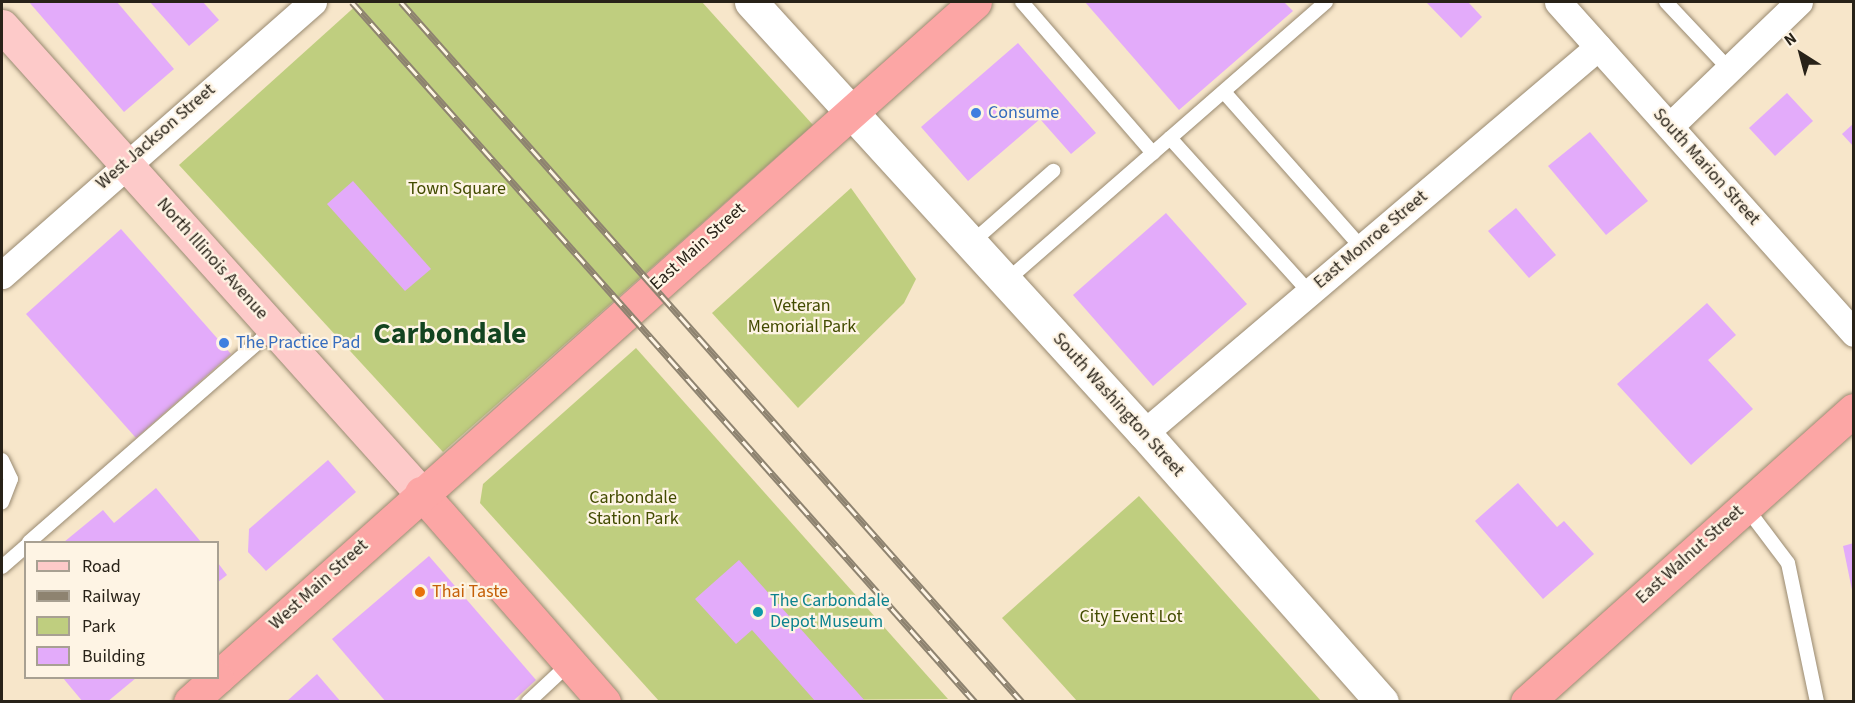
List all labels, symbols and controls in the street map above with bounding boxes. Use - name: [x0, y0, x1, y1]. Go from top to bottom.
- north arrow: [1771, 24, 1831, 84]
- text: N: [1780, 27, 1801, 51]
- street label: West Jackson Street: [92, 79, 220, 195]
- place label: Consume: [988, 102, 1059, 124]
- street label: South Marion Street: [1648, 104, 1764, 230]
- marker: Consume: [969, 106, 983, 120]
- park label: Town Square: [408, 178, 506, 200]
- street label: East Monroe Street: [1310, 186, 1432, 294]
- street label: North Illinois Avenue: [152, 194, 272, 324]
- street label: East Main Street: [646, 199, 750, 295]
- park label: Veteran Memorial Park: [748, 296, 856, 338]
- district label: Carbondale: [373, 316, 527, 352]
- street label: South Washington Street: [1048, 329, 1188, 481]
- place label: The Practice Pad: [236, 332, 360, 354]
- marker: The Practice Pad: [217, 336, 231, 350]
- park label: Carbondale Station Park: [587, 488, 679, 530]
- street label: East Walnut Street: [1632, 501, 1748, 609]
- street label: West Main Street: [265, 535, 373, 635]
- legend: [24, 541, 219, 679]
- text: Road: [82, 554, 121, 579]
- place label: Thai Taste: [432, 581, 508, 603]
- text: Railway: [82, 584, 141, 609]
- marker: Thai Taste: [413, 585, 427, 599]
- place label: The Carbondale Depot Museum: [770, 591, 890, 634]
- marker: The Carbondale Depot Museum: [751, 605, 765, 619]
- park label: City Event Lot: [1080, 606, 1182, 628]
- text: Park: [82, 614, 116, 639]
- text: Building: [82, 644, 145, 669]

